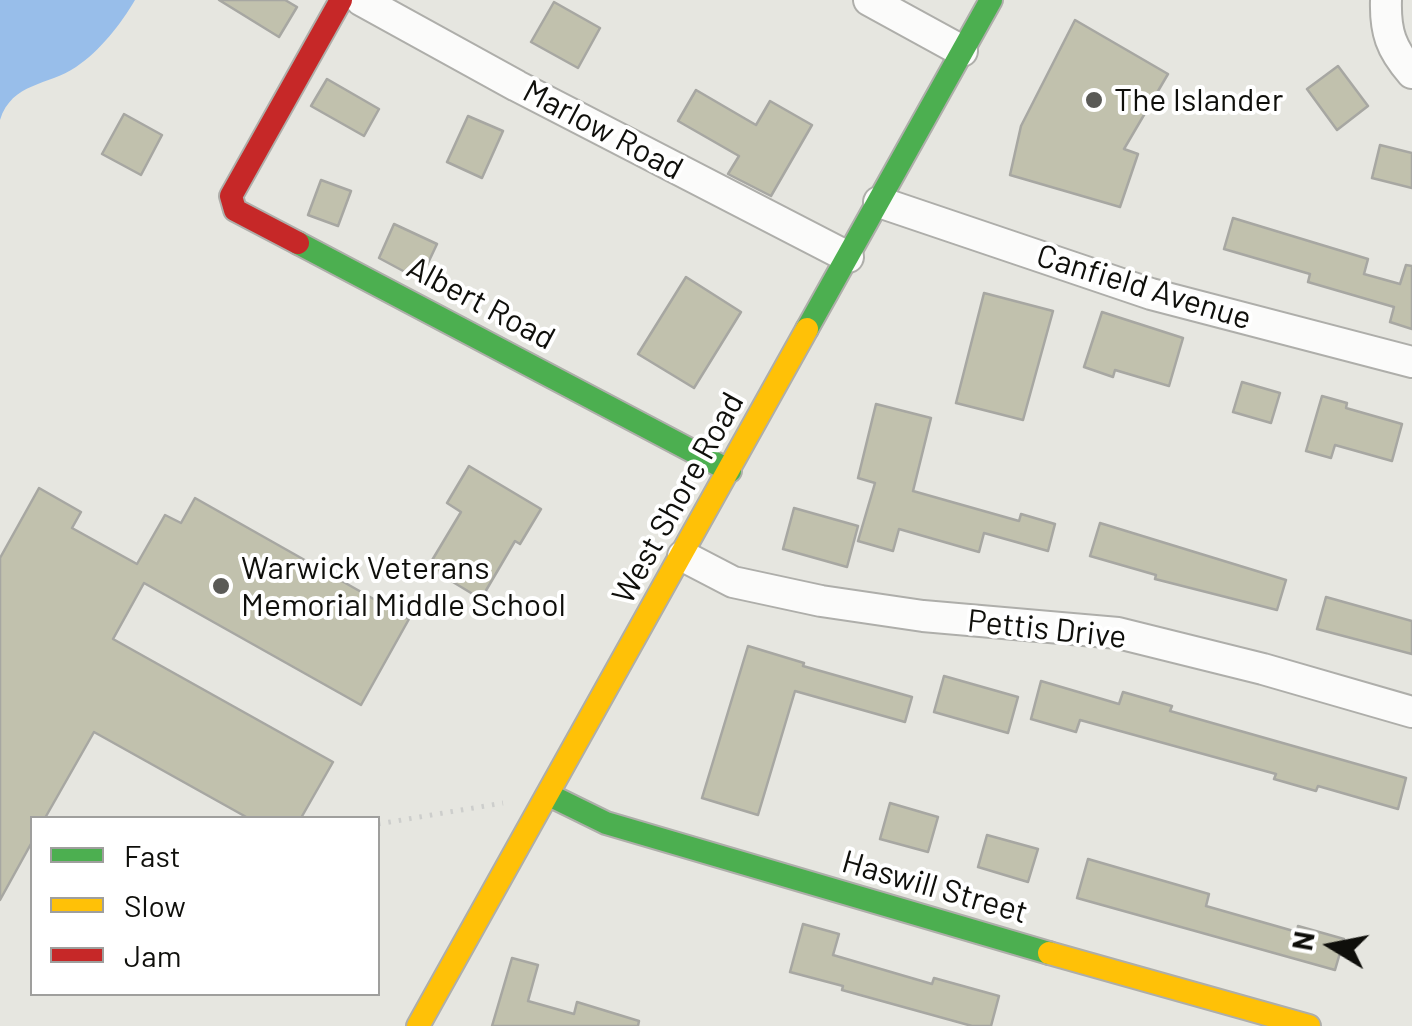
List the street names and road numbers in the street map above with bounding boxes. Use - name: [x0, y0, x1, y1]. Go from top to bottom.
- street label: Marlow Road: [517, 72, 689, 188]
- street label: Canfield Avenue: [1032, 236, 1256, 338]
- street label: Albert Road: [400, 248, 562, 358]
- street label: West Shore Road: [604, 386, 752, 610]
- street label: Pettis Drive: [966, 602, 1128, 656]
- street label: Haswill Street: [838, 842, 1032, 932]

